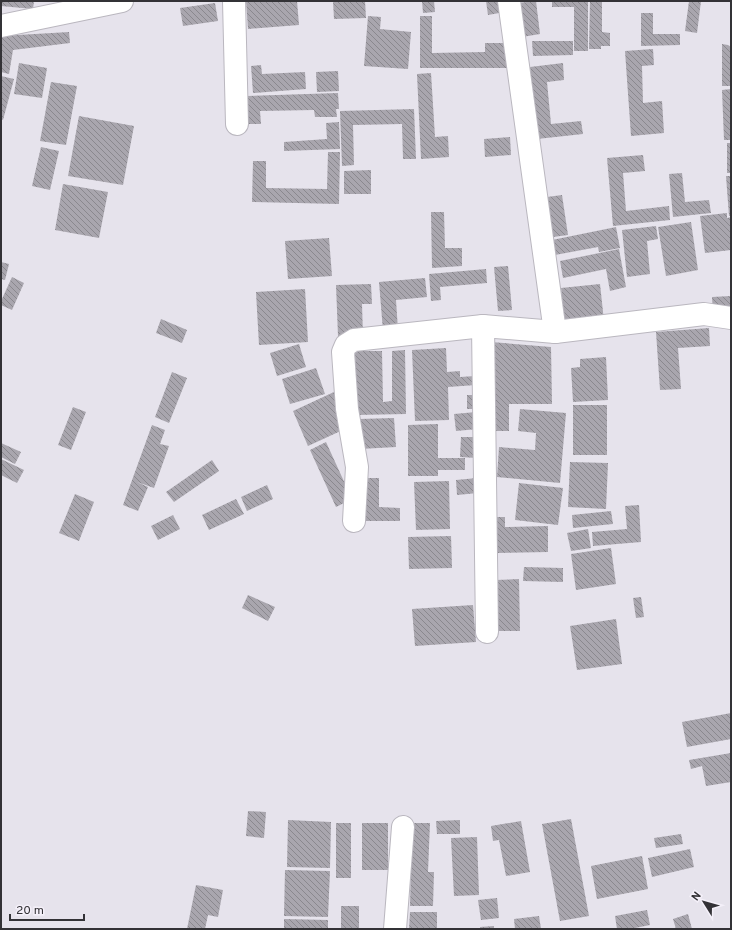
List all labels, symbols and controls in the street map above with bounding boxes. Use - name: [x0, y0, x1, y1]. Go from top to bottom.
- north arrow: [684, 882, 724, 922]
- text: N: [689, 889, 705, 904]
- scale bar: [10, 896, 84, 922]
- text: 20 m: [16, 903, 44, 919]

